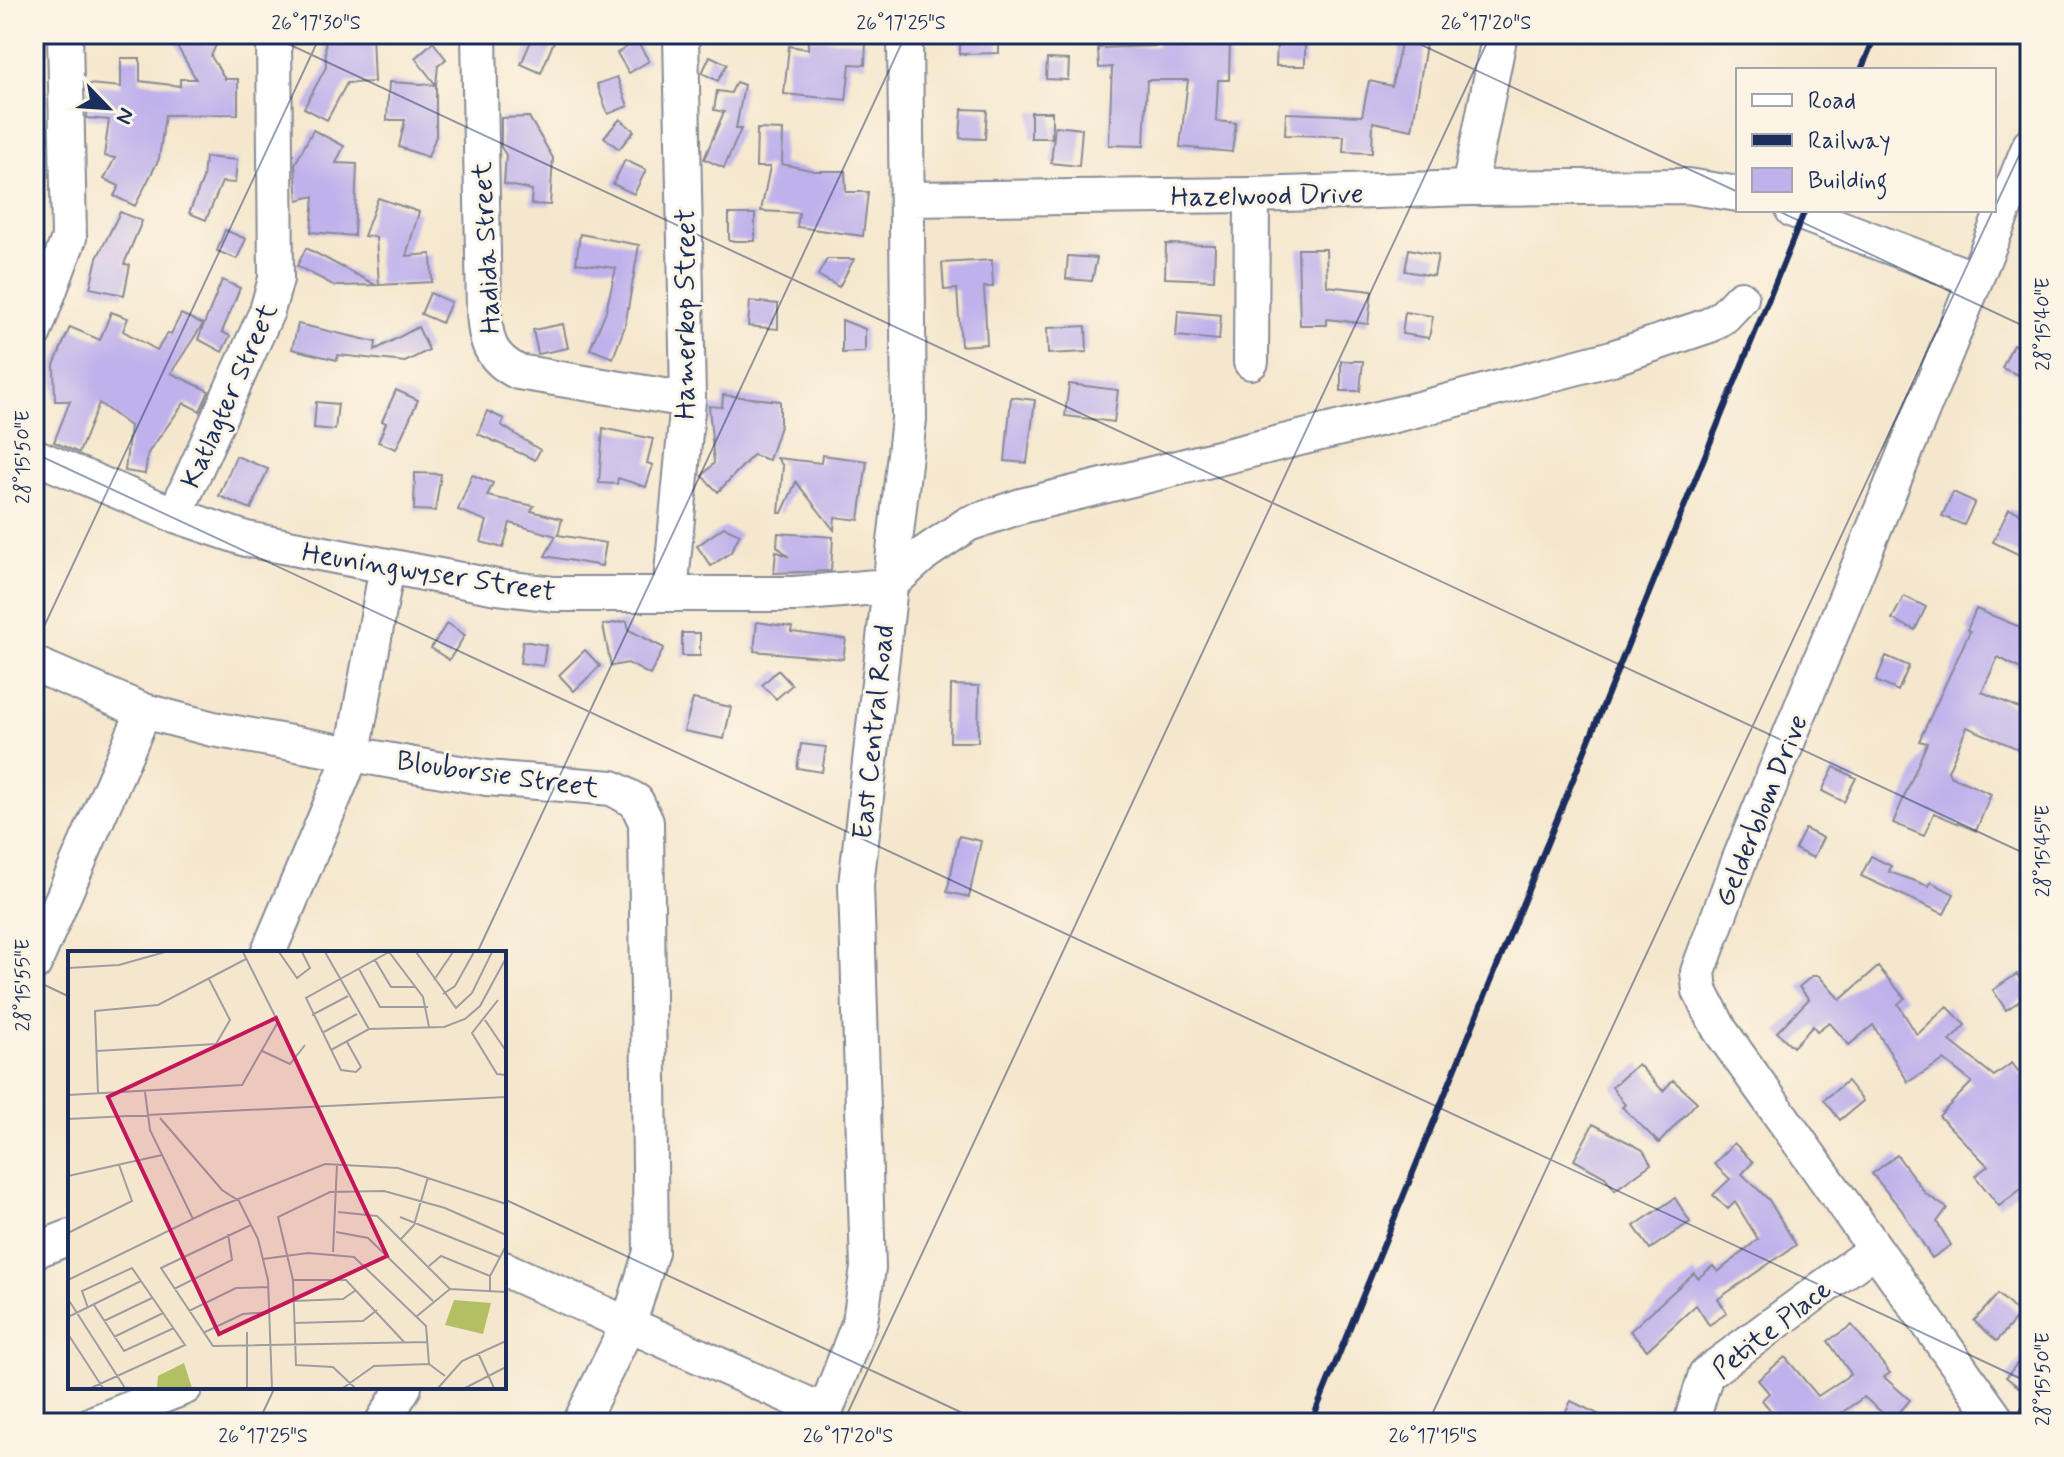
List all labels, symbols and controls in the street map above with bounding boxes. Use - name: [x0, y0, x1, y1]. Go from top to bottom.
- text: 26°17'30"S: [271, 10, 361, 37]
- text: 26°17'25"S: [856, 10, 946, 37]
- text: 26°17'20"S: [1441, 10, 1531, 37]
- north arrow: [68, 68, 148, 148]
- legend: [1736, 68, 1996, 212]
- text: Road: [1808, 86, 1856, 117]
- text: N: [109, 103, 140, 128]
- text: Railway: [1808, 126, 1891, 157]
- street label: Hadida Street: [464, 160, 510, 335]
- text: Building: [1808, 166, 1888, 200]
- street label: Hazelwood Drive: [1170, 176, 1364, 217]
- street label: Hamerkop Street: [668, 209, 705, 419]
- text: 28°15'40"E: [2030, 277, 2057, 371]
- street label: Katlagter Street: [173, 297, 288, 494]
- text: 28°15'50"E: [10, 410, 37, 504]
- street label: Heuningwyser Street: [299, 535, 558, 612]
- street label: East Central Road: [845, 623, 904, 841]
- street label: Gelderblom Drive: [1707, 709, 1818, 912]
- street label: Blouborsie Street: [394, 743, 602, 808]
- text: 28°15'45"E: [2030, 805, 2057, 897]
- text: 28°15'55"E: [10, 939, 37, 1031]
- inset map: [68, 951, 506, 1389]
- street label: Petite Place: [1705, 1272, 1840, 1388]
- text: 28°15'50"E: [2030, 1332, 2057, 1426]
- text: 26°17'25"S: [218, 1423, 308, 1450]
- text: 26°17'20"S: [803, 1423, 893, 1450]
- text: 26°17'15"S: [1389, 1423, 1477, 1450]

